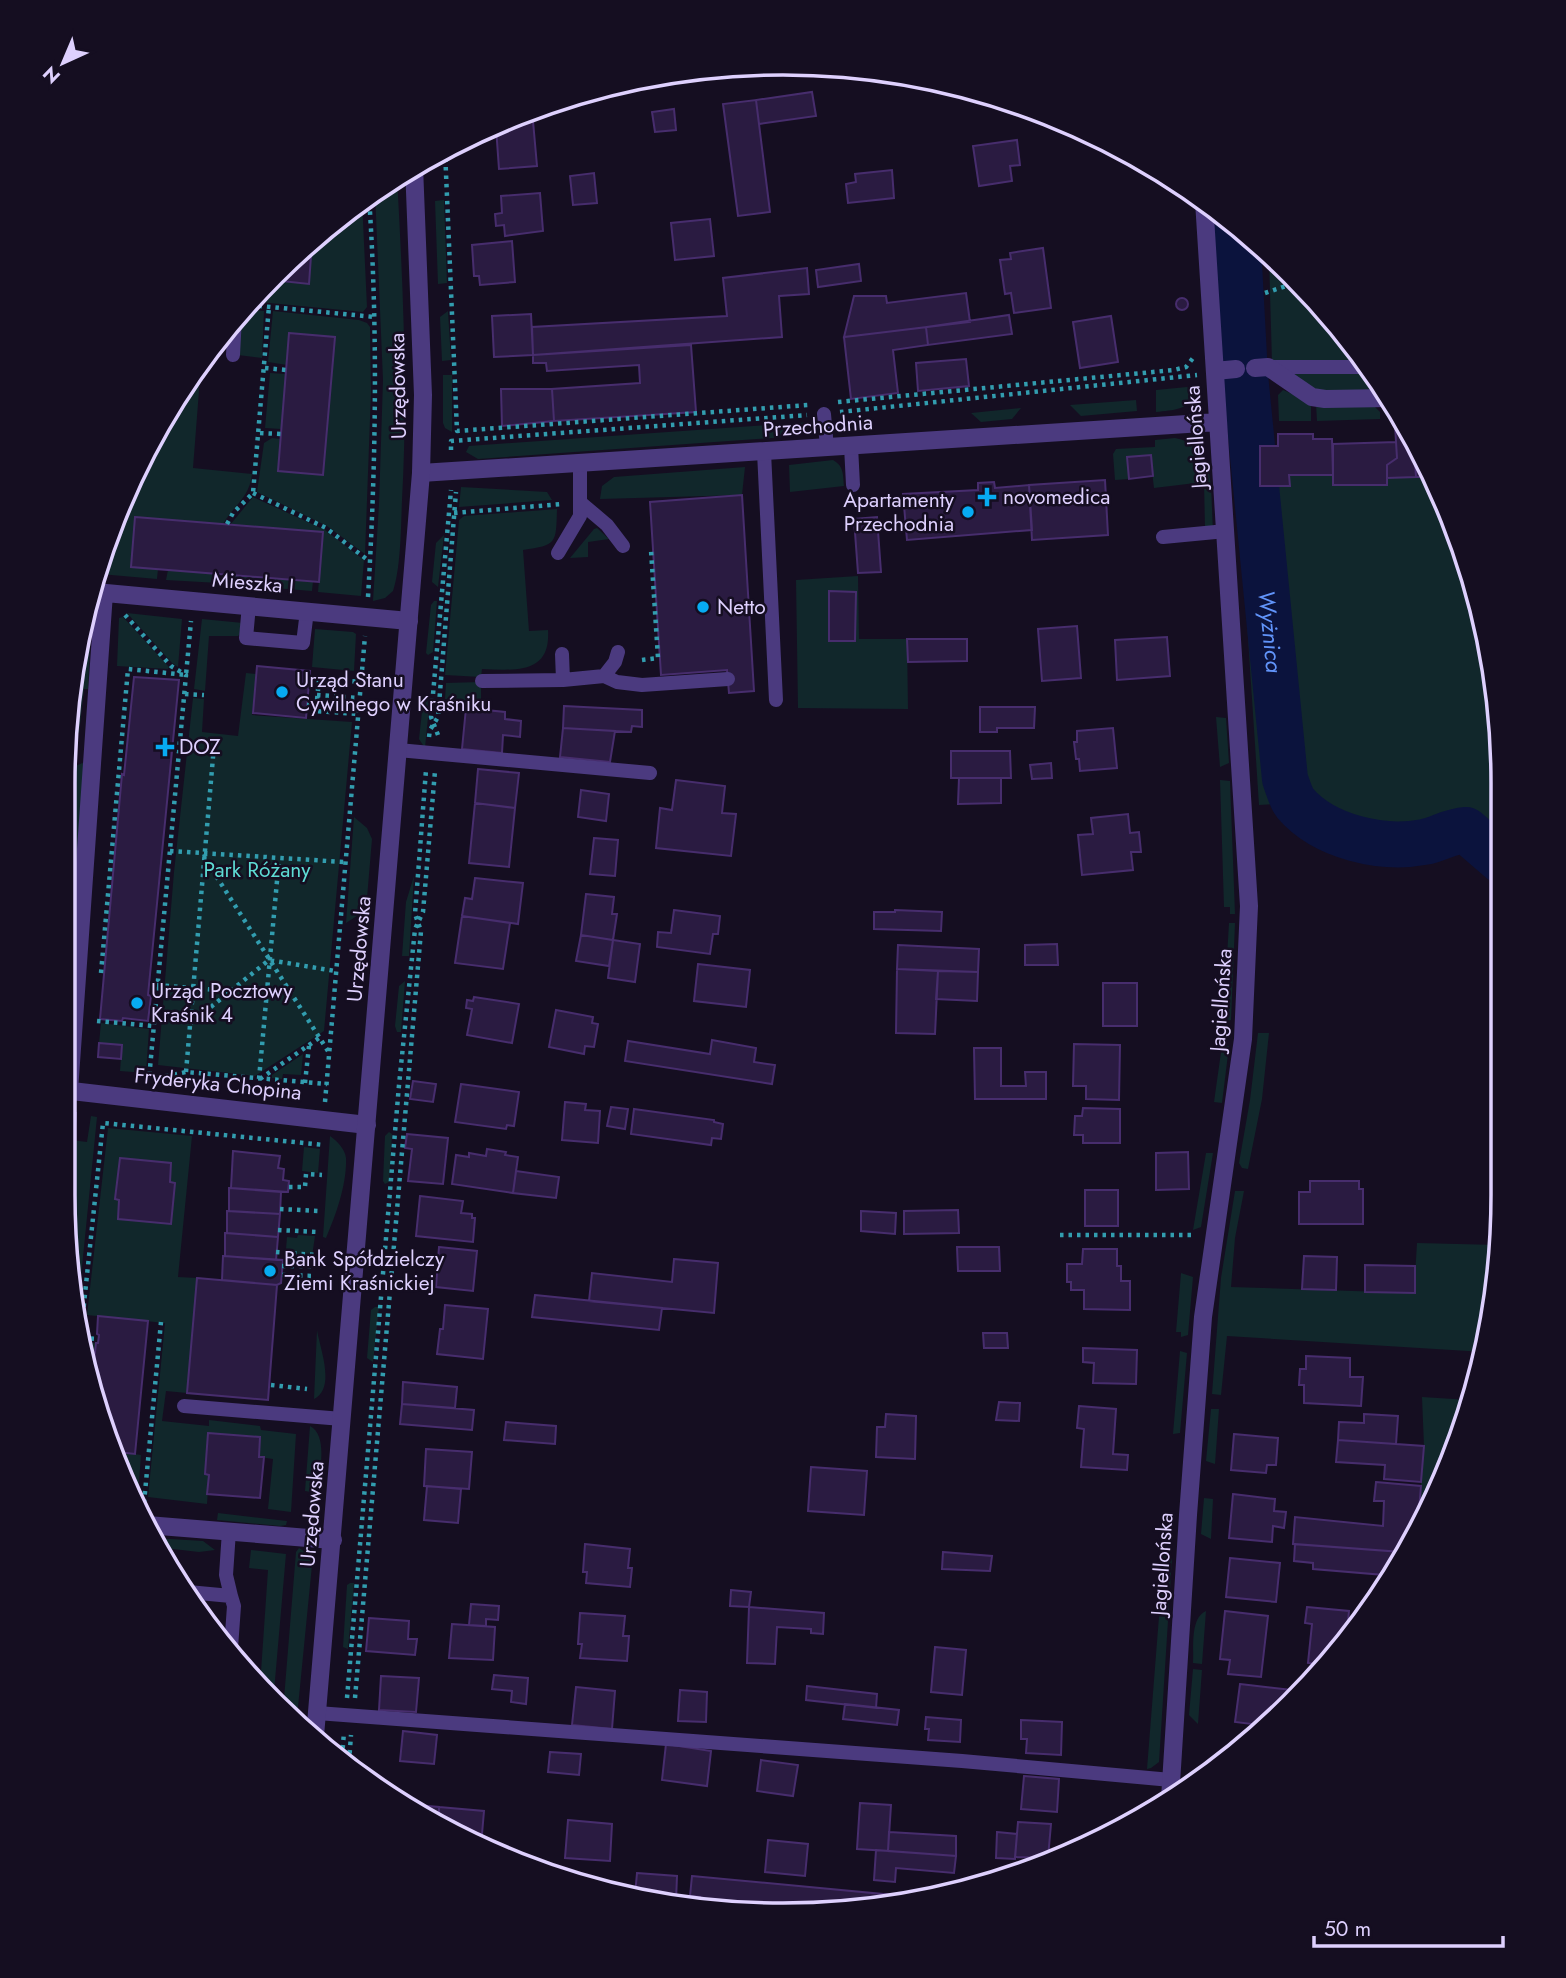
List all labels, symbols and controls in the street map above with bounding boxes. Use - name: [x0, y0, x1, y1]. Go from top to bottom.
- north arrow: [28, 28, 98, 98]
- text: N: [37, 60, 66, 90]
- street label: Urzędowska: [382, 333, 414, 439]
- street label: Jagiellońska: [1177, 384, 1215, 493]
- street label: Przechodnia: [762, 407, 874, 445]
- place label: novomedica: [1003, 482, 1110, 512]
- place label: Apartamenty Przechodnia: [843, 485, 955, 539]
- marker: novomedica: [977, 487, 997, 507]
- marker: Apartamenty Przechodnia: [960, 504, 976, 520]
- street label: Mieszka I: [211, 564, 295, 602]
- water label: Wyżnica: [1249, 588, 1291, 675]
- place label: Netto: [717, 592, 766, 622]
- marker: Netto: [695, 599, 711, 615]
- place label: Urząd Stanu Cywilnego w Kraśniku: [296, 665, 491, 719]
- marker: Urząd Stanu Cywilnego w Kraśniku: [274, 684, 290, 700]
- place label: DOZ: [179, 732, 221, 762]
- marker: DOZ: [157, 739, 173, 755]
- park label: Park Różany: [204, 855, 311, 885]
- street label: Urzędowska: [339, 895, 379, 1003]
- street label: Jagiellońska: [1202, 947, 1240, 1056]
- place label: Urząd Pocztowy Kraśnik 4: [151, 976, 293, 1030]
- marker: Urząd Pocztowy Kraśnik 4: [129, 995, 145, 1011]
- street label: Fryderyka Chopina: [133, 1060, 303, 1108]
- place label: Bank Spółdzielczy Ziemi Kraśnickiej: [284, 1244, 445, 1298]
- marker: Bank Spółdzielczy Ziemi Kraśnickiej: [262, 1263, 278, 1279]
- street label: Urzędowska: [292, 1460, 332, 1568]
- street label: Jagiellońska: [1143, 1511, 1181, 1620]
- scale bar: [1314, 1904, 1503, 1948]
- text: 50 m: [1324, 1914, 1371, 1944]

